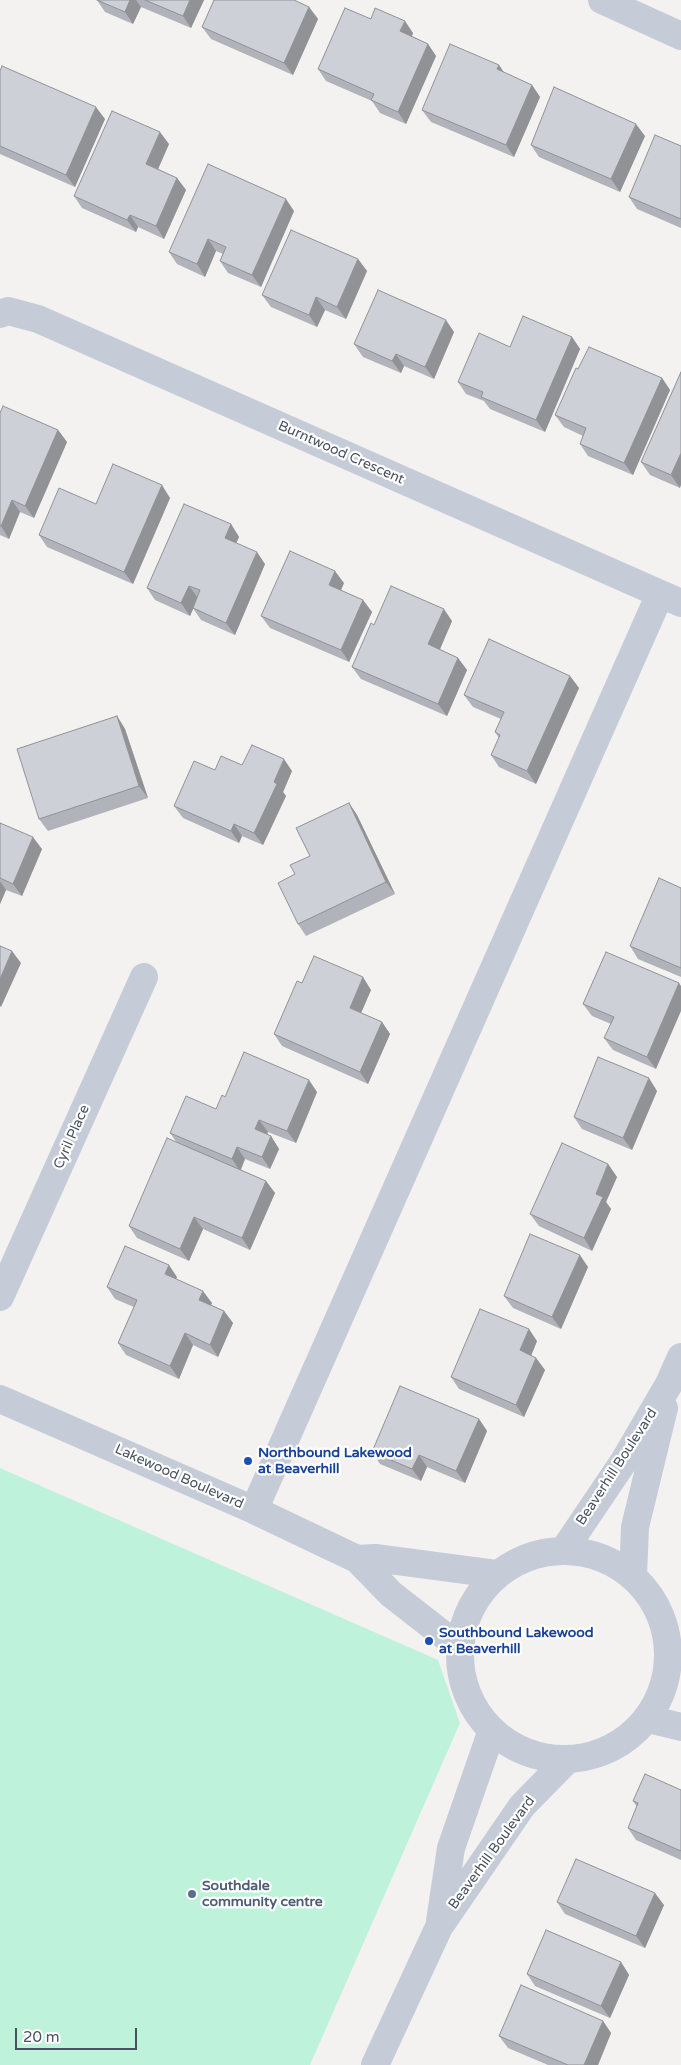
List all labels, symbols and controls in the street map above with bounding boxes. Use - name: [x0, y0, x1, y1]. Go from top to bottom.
- street label: Burntwood Crescent: [275, 418, 407, 488]
- street label: Cyril Place: [50, 1102, 94, 1172]
- street label: Beaverhill Boulevard: [573, 1406, 661, 1528]
- street label: Lakewood Boulevard: [112, 1441, 246, 1513]
- place label: Northbound Lakewood at Beaverhill: [258, 1445, 412, 1478]
- marker: Northbound Lakewood at Beaverhill: [242, 1455, 254, 1467]
- place label: Southbound Lakewood at Beaverhill: [439, 1625, 594, 1658]
- marker: Southbound Lakewood at Beaverhill: [423, 1635, 435, 1647]
- street label: Beaverhill Boulevard: [445, 1793, 539, 1913]
- place label: Southdale community centre: [202, 1878, 323, 1910]
- marker: Southdale community centre: [186, 1888, 198, 1900]
- scale bar: [18, 2018, 140, 2050]
- text: 20 m: [23, 2028, 60, 2046]

